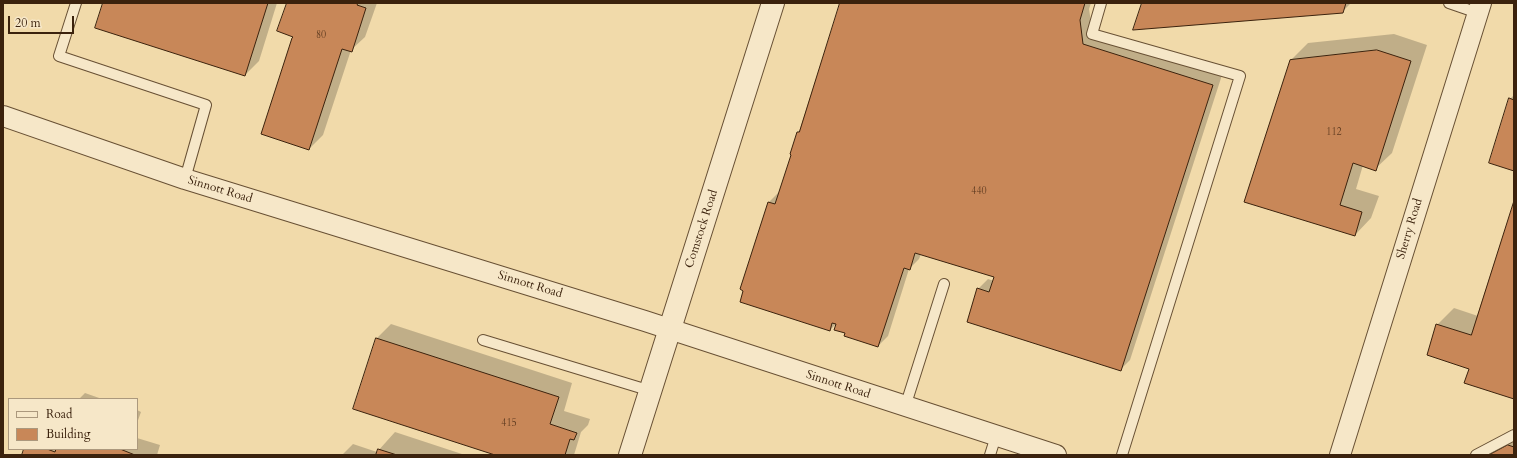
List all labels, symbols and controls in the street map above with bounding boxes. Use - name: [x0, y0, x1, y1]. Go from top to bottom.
- scale bar: [10, 8, 76, 34]
- text: 20 m: [15, 15, 41, 31]
- house number: 80: [316, 30, 326, 42]
- house number: 112: [1326, 127, 1342, 139]
- street label: Sinnott Road: [186, 173, 254, 207]
- house number: 440: [971, 186, 987, 198]
- street label: Comstock Road: [683, 188, 721, 270]
- street label: Sherry Road: [1394, 197, 1426, 261]
- street label: Sinnott Road: [496, 268, 564, 302]
- street label: Sinnott Road: [804, 368, 872, 402]
- legend: [8, 398, 138, 450]
- text: Road: [46, 406, 72, 422]
- house number: 415: [501, 418, 517, 430]
- text: Building: [46, 426, 90, 442]

